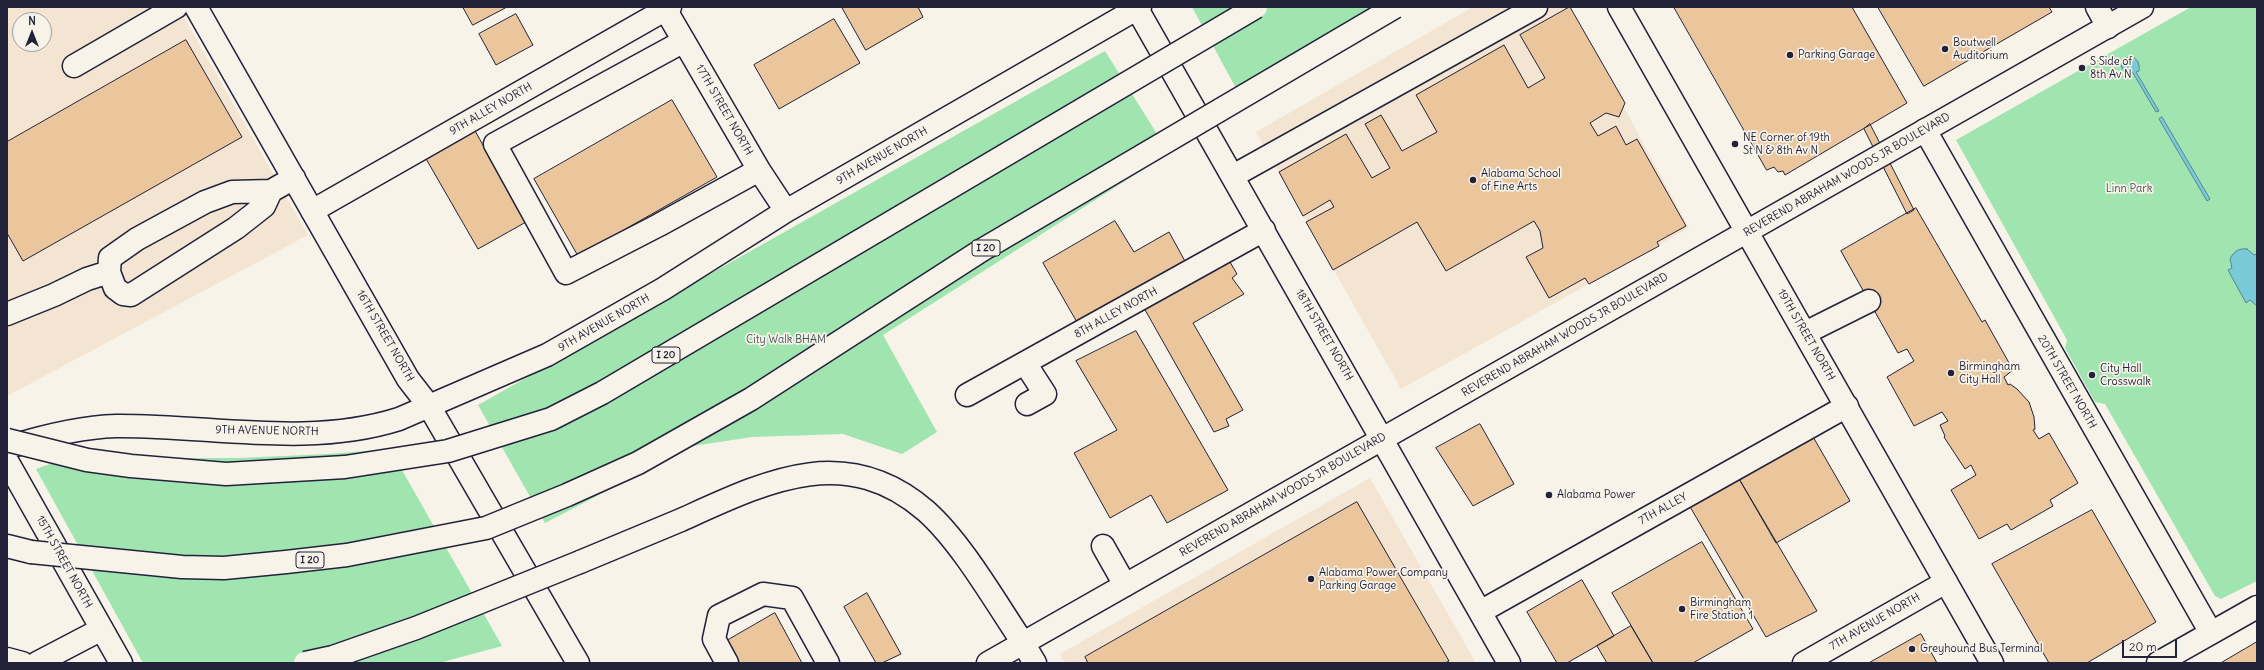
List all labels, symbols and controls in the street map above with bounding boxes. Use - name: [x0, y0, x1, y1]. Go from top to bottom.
- north arrow: [12, 12, 52, 52]
- text: N: [28, 14, 36, 28]
- place label: Boutwell Auditorium: [1953, 36, 2008, 62]
- marker: Boutwell Auditorium: [1940, 44, 1950, 54]
- place label: Parking Garage: [1798, 48, 1875, 62]
- marker: Parking Garage: [1785, 50, 1795, 60]
- place label: S Side of 8th Av N: [2090, 55, 2132, 81]
- street label: 17TH STREET NORTH: [693, 62, 755, 158]
- marker: S Side of 8th Av N: [2077, 63, 2087, 73]
- street label: 9TH ALLEY NORTH: [447, 80, 535, 138]
- street label: REVEREND ABRAHAM WOODS JR BOULEVARD: [1741, 110, 1953, 240]
- street label: 9TH AVENUE NORTH: [834, 124, 930, 188]
- place label: NE Corner of 19th St N & 8th Av N: [1743, 131, 1830, 157]
- marker: NE Corner of 19th St N & 8th Av N: [1730, 139, 1740, 149]
- place label: Alabama School of Fine Arts: [1481, 167, 1561, 193]
- marker: Alabama School of Fine Arts: [1468, 175, 1478, 185]
- park label: Linn Park: [2106, 182, 2152, 196]
- road number: I 20: [972, 240, 1000, 256]
- street label: REVEREND ABRAHAM WOODS JR BOULEVARD: [1459, 270, 1671, 400]
- street label: 8TH ALLEY NORTH: [1072, 285, 1160, 341]
- street label: 18TH STREET NORTH: [1292, 287, 1356, 383]
- street label: 19TH STREET NORTH: [1774, 287, 1838, 383]
- street label: 16TH STREET NORTH: [353, 288, 417, 384]
- street label: 9TH AVENUE NORTH: [556, 291, 652, 355]
- park label: City Walk BHAM: [746, 333, 826, 347]
- street label: 20TH STREET NORTH: [2035, 333, 2099, 431]
- road number: I 20: [652, 347, 680, 363]
- place label: Birmingham City Hall: [1959, 360, 2020, 386]
- place label: City Hall Crosswalk: [2100, 362, 2151, 388]
- marker: Birmingham City Hall: [1946, 368, 1956, 378]
- marker: City Hall Crosswalk: [2087, 370, 2097, 380]
- street label: 9TH AVENUE NORTH: [215, 424, 319, 438]
- street label: REVEREND ABRAHAM WOODS JR BOULEVARD: [1177, 430, 1389, 560]
- place label: Alabama Power: [1557, 488, 1635, 502]
- marker: Alabama Power: [1544, 490, 1554, 500]
- street label: 7TH ALLEY: [1637, 490, 1689, 528]
- street label: 15TH STREET NORTH: [33, 514, 95, 610]
- road number: I 20: [296, 552, 324, 568]
- place label: Alabama Power Company Parking Garage: [1319, 566, 1448, 592]
- marker: Alabama Power Company Parking Garage: [1306, 574, 1316, 584]
- street label: 7TH AVENUE NORTH: [1827, 591, 1923, 653]
- place label: Birmingham Fire Station 1: [1690, 596, 1753, 622]
- marker: Birmingham Fire Station 1: [1677, 604, 1687, 614]
- scale bar: [2124, 632, 2179, 658]
- text: 20 m: [2129, 639, 2157, 654]
- place label: Greyhound Bus Terminal: [1920, 642, 2043, 656]
- marker: Greyhound Bus Terminal: [1907, 644, 1917, 654]

